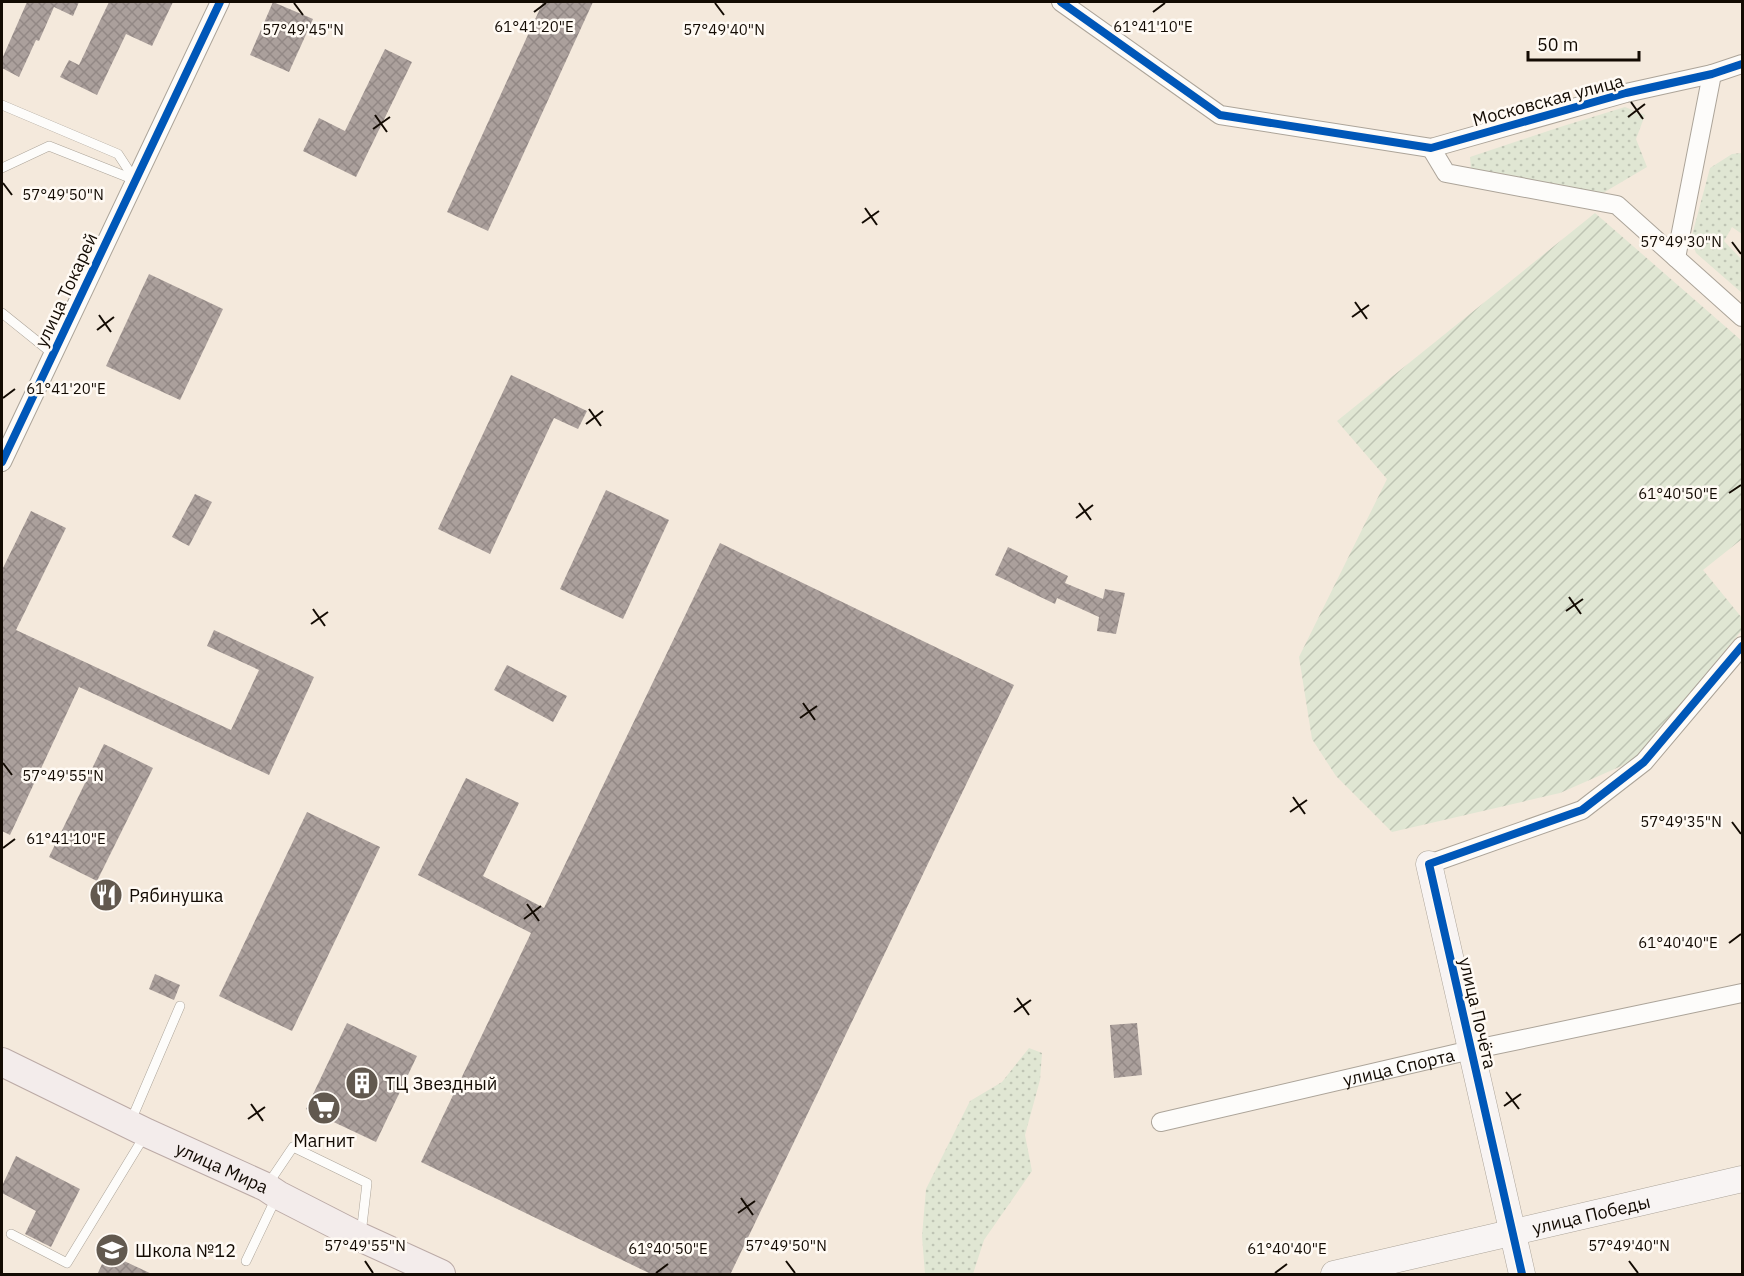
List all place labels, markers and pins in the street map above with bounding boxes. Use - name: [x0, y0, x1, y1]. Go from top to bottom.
- restaurant icon: Рябинушка: [88, 877, 124, 913]
- place label: Рябинушка: [129, 884, 224, 907]
- building icon: ТЦ Звездный: [344, 1065, 380, 1101]
- place label: ТЦ Звездный: [385, 1072, 497, 1095]
- supermarket icon: Магнит: [306, 1090, 342, 1126]
- place label: Магнит: [293, 1129, 355, 1152]
- school or university icon: Школа №12: [94, 1232, 130, 1268]
- place label: Школа №12: [135, 1239, 236, 1262]

